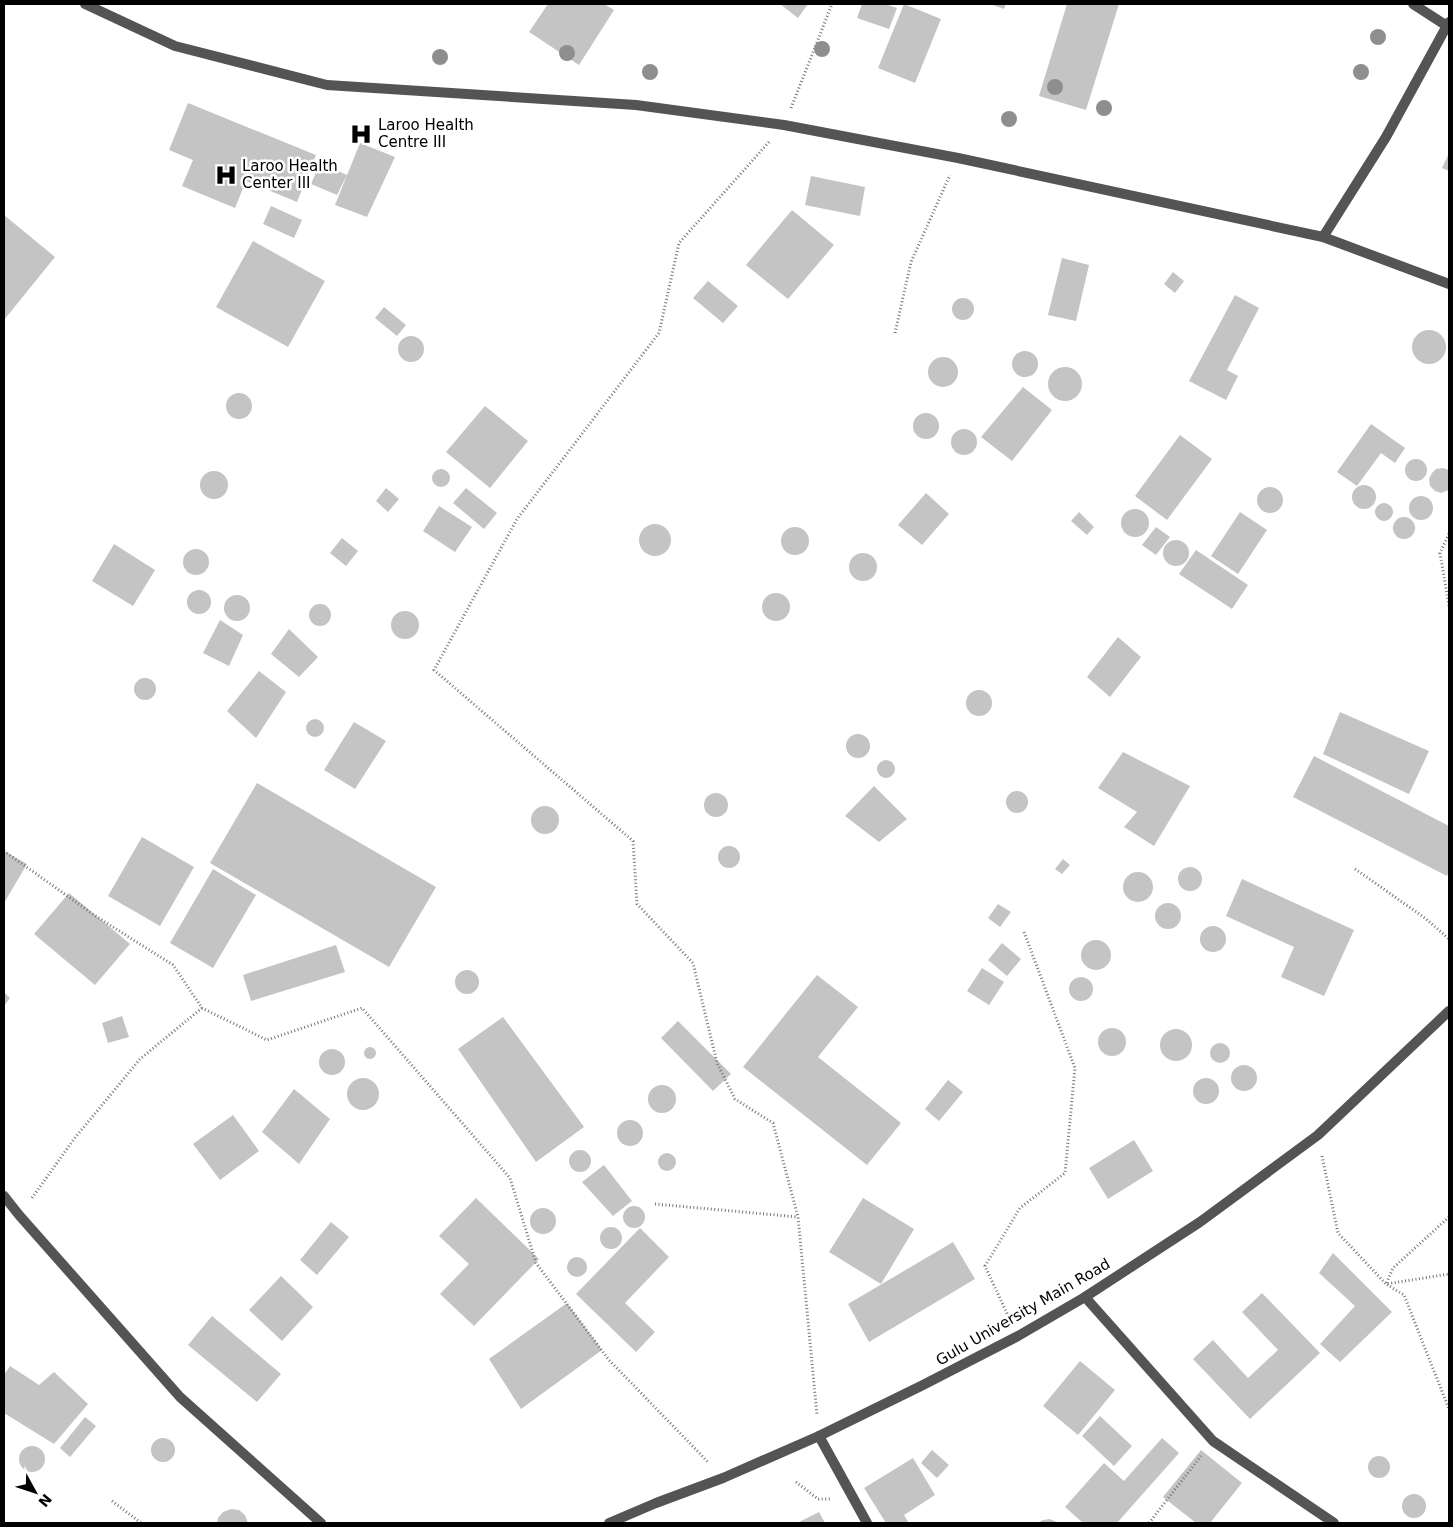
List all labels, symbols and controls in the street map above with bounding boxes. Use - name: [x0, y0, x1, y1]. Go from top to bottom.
- place label: Laroo Health Centre III: [378, 116, 474, 151]
- hospital icon: Laroo Health Centre III: [348, 121, 374, 147]
- place label: Laroo Health Center III: [242, 157, 338, 192]
- hospital icon: Laroo Health Center III: [213, 162, 239, 188]
- street label: Gulu University Main Road: [933, 1255, 1113, 1369]
- north arrow: [10, 1467, 60, 1517]
- text: N: [35, 1491, 55, 1510]

